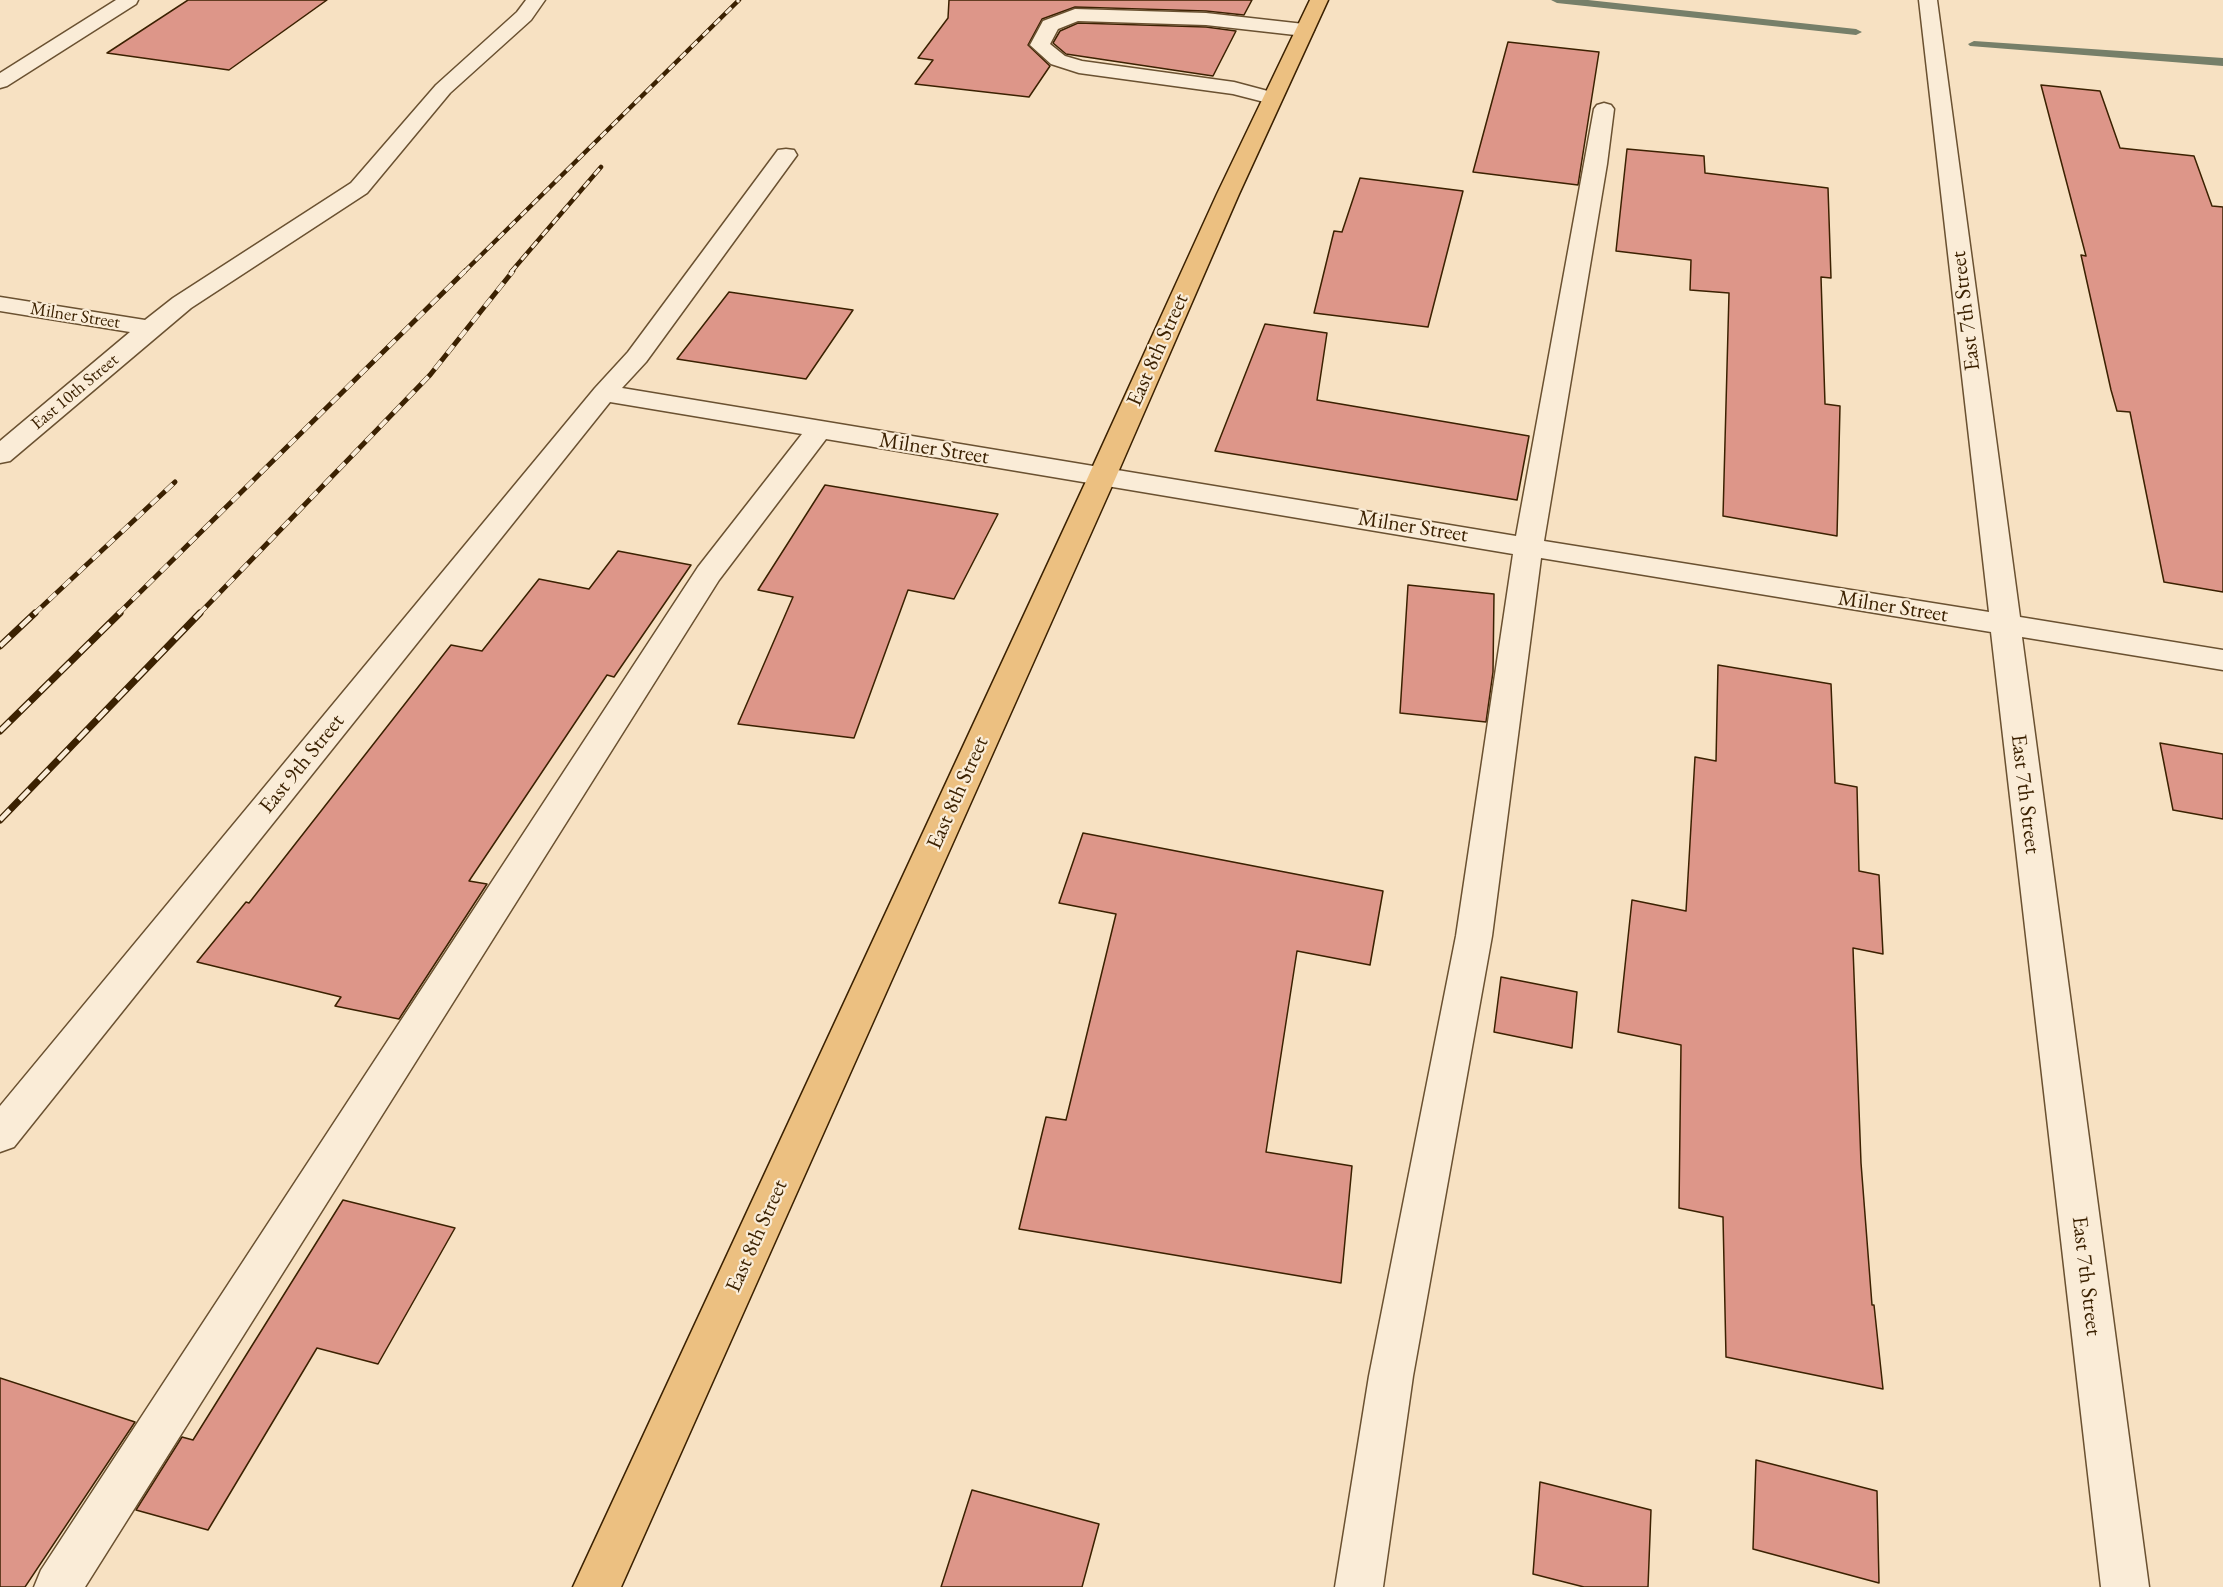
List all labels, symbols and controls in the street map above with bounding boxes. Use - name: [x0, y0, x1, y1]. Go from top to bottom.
- street label: East 7th Street: [1946, 250, 1986, 372]
- street label: East 8th Street: [1121, 290, 1195, 410]
- street label: Milner Street: [29, 298, 121, 334]
- street label: East 10th Street: [27, 349, 123, 435]
- street label: Milner Street: [877, 427, 991, 471]
- street label: Milner Street: [1356, 505, 1470, 549]
- street label: Milner Street: [1836, 585, 1950, 629]
- street label: East 9th Street: [254, 709, 350, 819]
- street label: East 8th Street: [921, 733, 995, 853]
- street label: East 7th Street: [2005, 733, 2045, 855]
- street label: East 8th Street: [720, 1176, 794, 1296]
- street label: East 7th Street: [2066, 1215, 2106, 1337]

